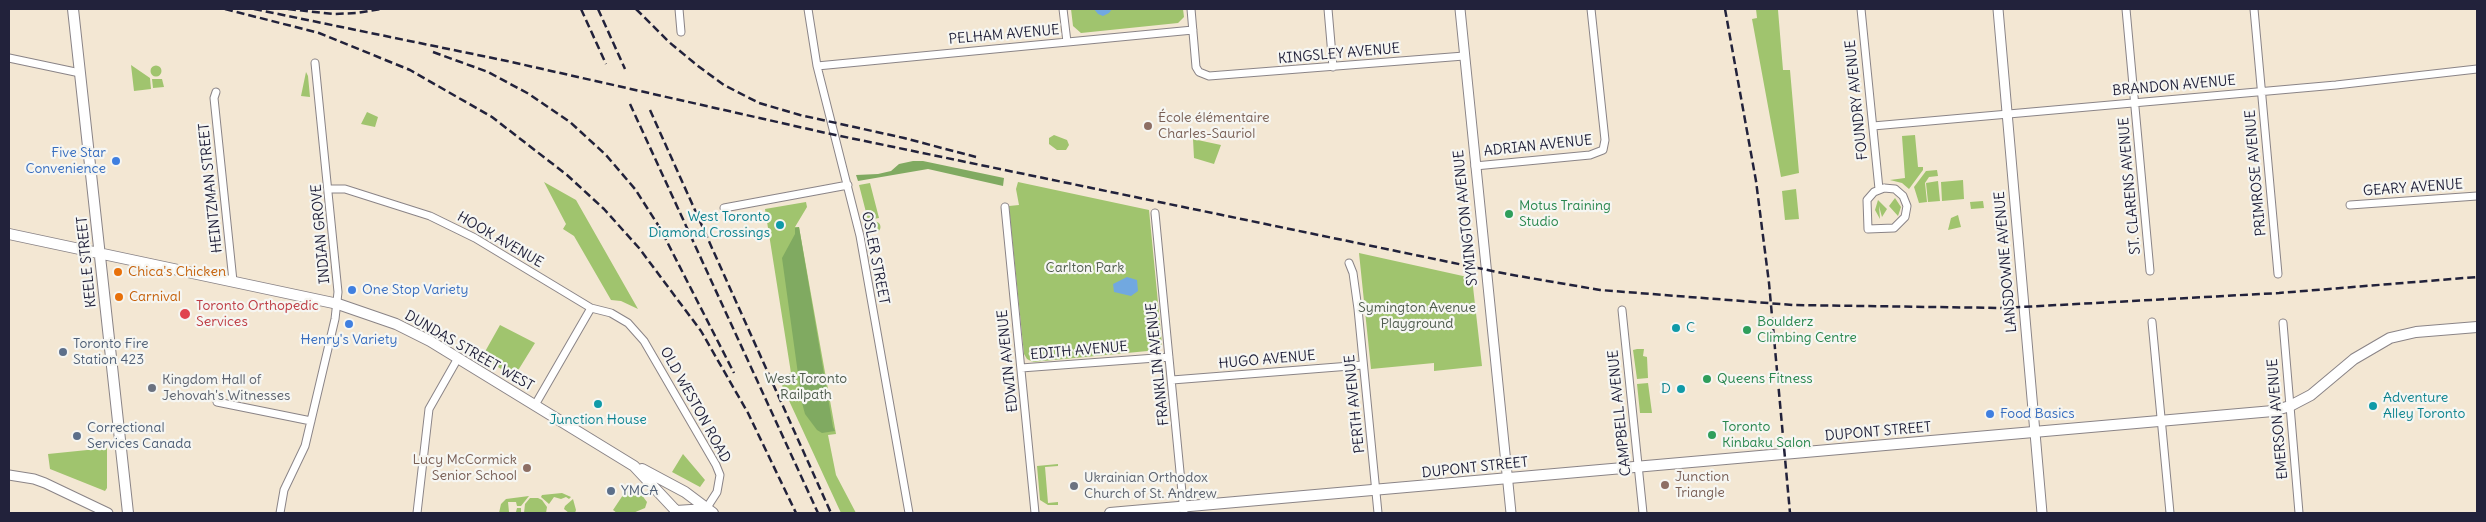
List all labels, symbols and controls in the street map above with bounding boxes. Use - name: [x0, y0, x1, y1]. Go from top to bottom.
- street label: PELHAM AVENUE: [948, 22, 1060, 48]
- street label: FOUNDRY AVENUE: [1842, 39, 1872, 161]
- street label: KINGSLEY AVENUE: [1277, 40, 1401, 68]
- street label: BRANDON AVENUE: [2112, 72, 2236, 100]
- street label: PRIMROSE AVENUE: [2242, 109, 2270, 237]
- place label: École élémentaire Charles-Sauriol: [1158, 110, 1270, 142]
- street label: ST. CLARENS AVENUE: [2116, 117, 2144, 255]
- marker: École élémentaire Charles-Sauriol: [1142, 120, 1154, 132]
- street label: HEINTZMAN STREET: [196, 122, 226, 254]
- street label: ADRIAN AVENUE: [1483, 132, 1593, 160]
- place label: Five Star Convenience: [25, 145, 106, 178]
- street label: SYMINGTON AVENUE: [1451, 149, 1481, 287]
- marker: Five Star Convenience: [110, 155, 122, 167]
- street label: GEARY AVENUE: [2362, 176, 2464, 200]
- street label: INDIAN GROVE: [308, 183, 334, 285]
- street label: LANSDOWNE AVENUE: [1991, 191, 2021, 333]
- place label: Motus Training Studio: [1519, 198, 1611, 230]
- marker: Motus Training Studio: [1503, 208, 1515, 220]
- street label: HOOK AVENUE: [454, 209, 546, 271]
- place label: West Toronto Diamond Crossings: [648, 209, 770, 242]
- street label: OSLER STREET: [858, 210, 892, 306]
- street label: KEELE STREET: [74, 215, 100, 309]
- marker: West Toronto Diamond Crossings: [774, 219, 786, 231]
- park label: Carlton Park: [1046, 260, 1124, 276]
- place label: Chica's Chicken: [128, 264, 226, 280]
- marker: Chica's Chicken: [112, 266, 124, 278]
- place label: One Stop Variety: [362, 282, 468, 298]
- marker: One Stop Variety: [346, 284, 358, 296]
- place label: Carnival: [129, 289, 181, 305]
- marker: Carnival: [113, 291, 125, 303]
- place label: Toronto Orthopedic Services: [196, 298, 319, 331]
- park label: Symington Avenue Playground: [1358, 300, 1476, 332]
- street label: FRANKLIN AVENUE: [1143, 302, 1173, 426]
- marker: Toronto Orthopedic Services: [178, 307, 192, 321]
- street label: DUNDAS STREET WEST: [401, 307, 537, 395]
- street label: EDWIN AVENUE: [994, 309, 1022, 413]
- place label: Boulderz Climbing Centre: [1757, 314, 1857, 347]
- marker: Henry's Variety: [343, 318, 355, 330]
- place label: C: [1686, 320, 1695, 336]
- marker: C: [1670, 322, 1682, 334]
- marker: Boulderz Climbing Centre: [1741, 324, 1753, 336]
- place label: Henry's Variety: [301, 332, 397, 348]
- place label: Toronto Fire Station 423: [73, 336, 149, 368]
- street label: EDITH AVENUE: [1030, 338, 1128, 364]
- street label: OLD WESTON ROAD: [656, 344, 734, 466]
- marker: Toronto Fire Station 423: [57, 346, 69, 358]
- street label: HUGO AVENUE: [1218, 347, 1316, 373]
- street label: CAMPBELL AVENUE: [1605, 349, 1635, 477]
- street label: PERTH AVENUE: [1341, 354, 1369, 454]
- street label: EMERSON AVENUE: [2264, 358, 2292, 480]
- park label: West Toronto Railpath: [765, 371, 847, 404]
- place label: Queens Fitness: [1717, 371, 1813, 387]
- place label: Kingdom Hall of Jehovah's Witnesses: [162, 372, 290, 404]
- marker: Queens Fitness: [1701, 373, 1713, 385]
- place label: D: [1661, 381, 1671, 397]
- marker: Kingdom Hall of Jehovah's Witnesses: [146, 382, 158, 394]
- marker: D: [1675, 383, 1687, 395]
- place label: Adventure Alley Toronto: [2383, 390, 2465, 422]
- marker: Junction House: [592, 398, 604, 410]
- marker: Adventure Alley Toronto: [2367, 400, 2379, 412]
- place label: Food Basics: [2000, 406, 2075, 422]
- marker: Food Basics: [1984, 408, 1996, 420]
- place label: Junction House: [549, 412, 647, 428]
- place label: Toronto Kinbaku Salon: [1722, 419, 1811, 452]
- street label: DUPONT STREET: [1824, 419, 1932, 445]
- place label: Correctional Services Canada: [87, 420, 191, 452]
- marker: Toronto Kinbaku Salon: [1706, 429, 1718, 441]
- marker: Correctional Services Canada: [71, 430, 83, 442]
- place label: Lucy McCormick Senior School: [412, 452, 517, 484]
- street label: DUPONT STREET: [1421, 454, 1529, 482]
- marker: Lucy McCormick Senior School: [521, 462, 533, 474]
- place label: Junction Triangle: [1675, 469, 1729, 502]
- place label: Ukrainian Orthodox Church of St. Andrew: [1084, 470, 1217, 502]
- marker: Junction Triangle: [1659, 479, 1671, 491]
- marker: Ukrainian Orthodox Church of St. Andrew: [1068, 480, 1080, 492]
- place label: YMCA: [621, 483, 658, 499]
- marker: YMCA: [605, 485, 617, 497]

